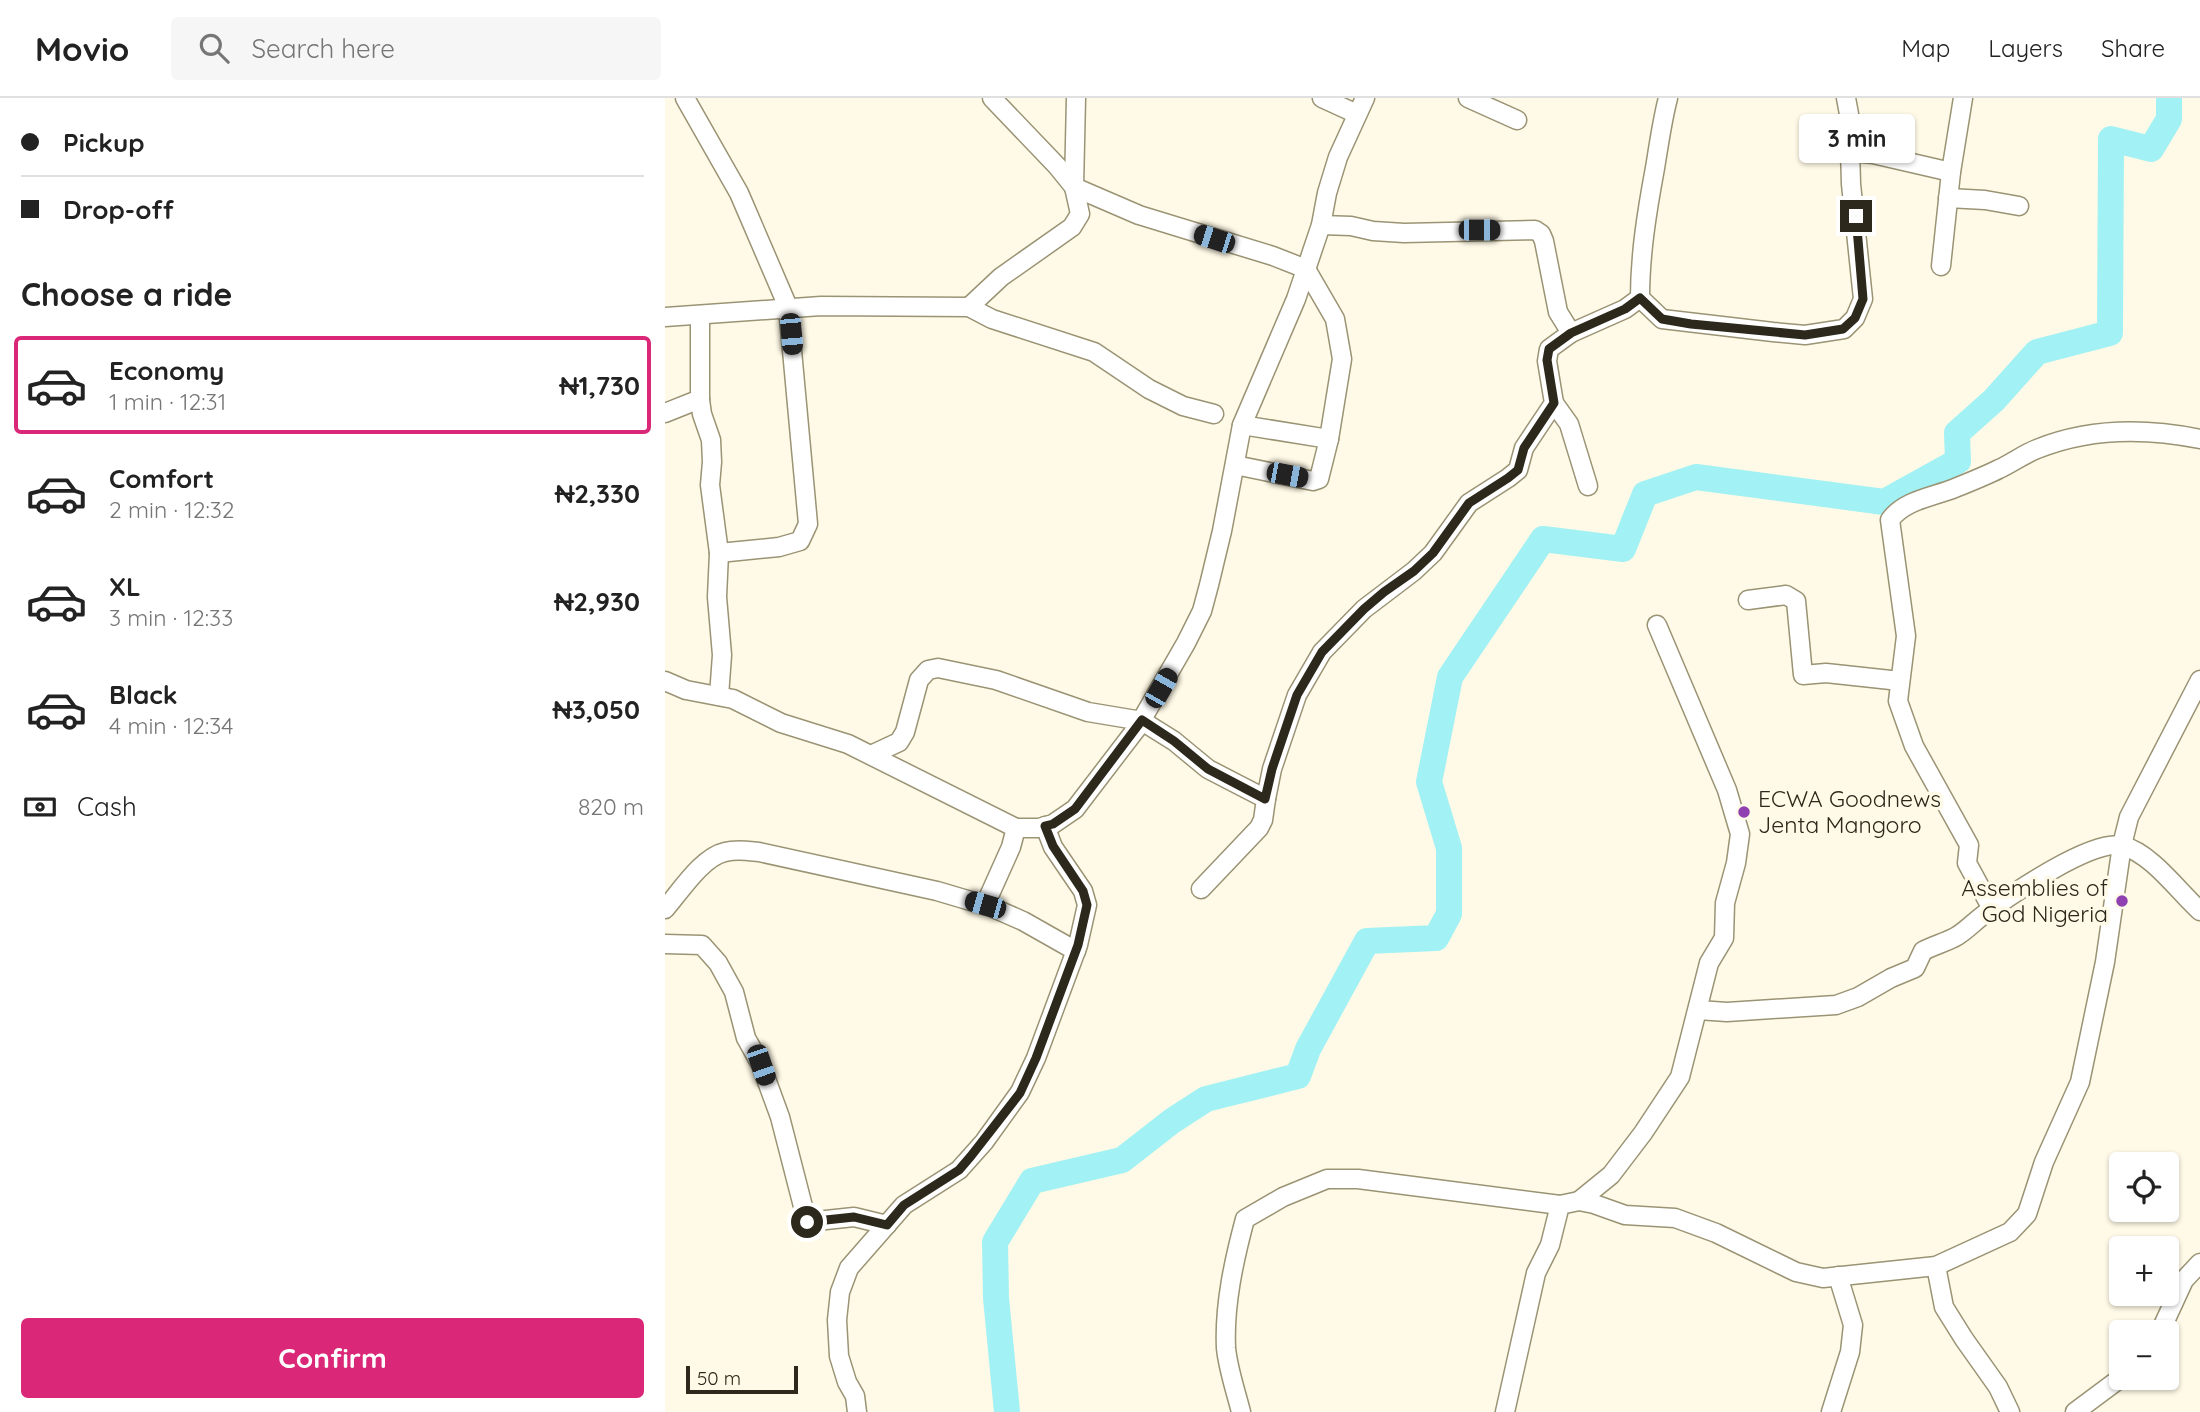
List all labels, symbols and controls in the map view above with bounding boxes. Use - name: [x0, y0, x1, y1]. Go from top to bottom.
- search box: [171, 17, 661, 80]
- text: Movio: [35, 28, 129, 69]
- icon: search: [195, 29, 233, 67]
- text: Search here: [251, 32, 395, 65]
- text: Map: [1901, 33, 1950, 63]
- text: Layers: [1988, 33, 2063, 63]
- text: Share: [2101, 33, 2165, 63]
- callout: 3 min: [1798, 115, 1914, 164]
- text: 3 min: [1827, 124, 1887, 153]
- text: Pickup: [63, 126, 145, 159]
- text: Drop-off: [63, 193, 174, 226]
- route end: [1840, 200, 1872, 232]
- car: [1459, 220, 1501, 241]
- car: [1191, 223, 1238, 255]
- text: Choose a ride: [21, 274, 233, 314]
- car: [779, 312, 804, 356]
- icon: car: [25, 354, 88, 417]
- text: Economy: [109, 354, 224, 387]
- text: ₦1,730: [559, 369, 640, 402]
- text: 1 min · 12:31: [109, 387, 226, 416]
- car: [1265, 461, 1310, 489]
- icon: car: [25, 462, 88, 525]
- text: Comfort: [109, 462, 214, 495]
- text: ₦2,330: [555, 477, 640, 510]
- text: 2 min · 12:32: [109, 495, 235, 524]
- icon: car: [25, 570, 88, 633]
- text: XL: [109, 570, 141, 603]
- text: ₦2,930: [554, 585, 640, 618]
- text: 3 min · 12:33: [109, 603, 233, 632]
- car: [1142, 665, 1181, 711]
- icon: car: [25, 678, 88, 741]
- text: Black: [109, 678, 178, 711]
- text: ₦3,050: [553, 693, 640, 726]
- text: 4 min · 12:34: [109, 711, 233, 740]
- place label: ECWA Goodnews Jenta Mangoro: [1758, 784, 1941, 839]
- icon: cash: [21, 788, 59, 826]
- text: Cash: [77, 790, 137, 823]
- text: 820 m: [578, 792, 644, 821]
- marker: ECWA Goodnews Jenta Mangoro: [1736, 804, 1752, 820]
- place label: Assemblies of God Nigeria: [1961, 873, 2108, 928]
- car: [962, 889, 1009, 921]
- marker: Assemblies of God Nigeria: [2114, 893, 2130, 909]
- car: [745, 1042, 778, 1088]
- map controls: [2109, 1152, 2179, 1390]
- button: locate: [2109, 1152, 2179, 1222]
- route start: [791, 1206, 823, 1238]
- button: +: [2109, 1236, 2179, 1306]
- button: Confirm: [21, 1318, 644, 1398]
- button: −: [2109, 1320, 2179, 1390]
- scale bar: [686, 1363, 798, 1395]
- text: 50 m: [697, 1366, 741, 1390]

